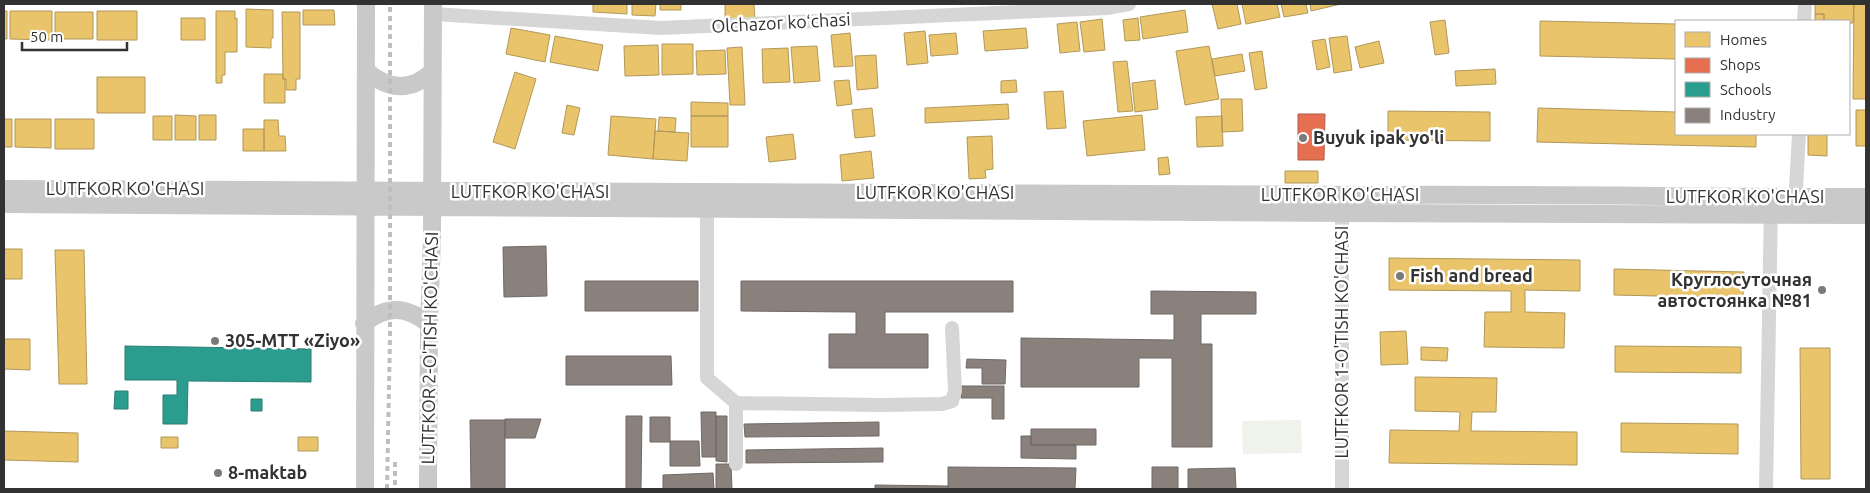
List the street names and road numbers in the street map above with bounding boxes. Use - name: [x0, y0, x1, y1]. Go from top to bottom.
- street label: Olchazor koʻchasi: [711, 8, 851, 36]
- street label: LUTFKOR KO'CHASI: [46, 178, 204, 198]
- street label: LUTFKOR KO'CHASI: [451, 181, 609, 201]
- street label: LUTFKOR KO'CHASI: [856, 182, 1014, 202]
- street label: LUTFKOR KO'CHASI: [1261, 184, 1419, 204]
- street label: LUTFKOR KO'CHASI: [1666, 186, 1824, 206]
- street label: LUTFKOR 1-O'TISH KO'CHASI: [1331, 226, 1351, 458]
- street label: LUTFKOR 2-O'TISH KO'CHASI: [417, 231, 441, 465]

